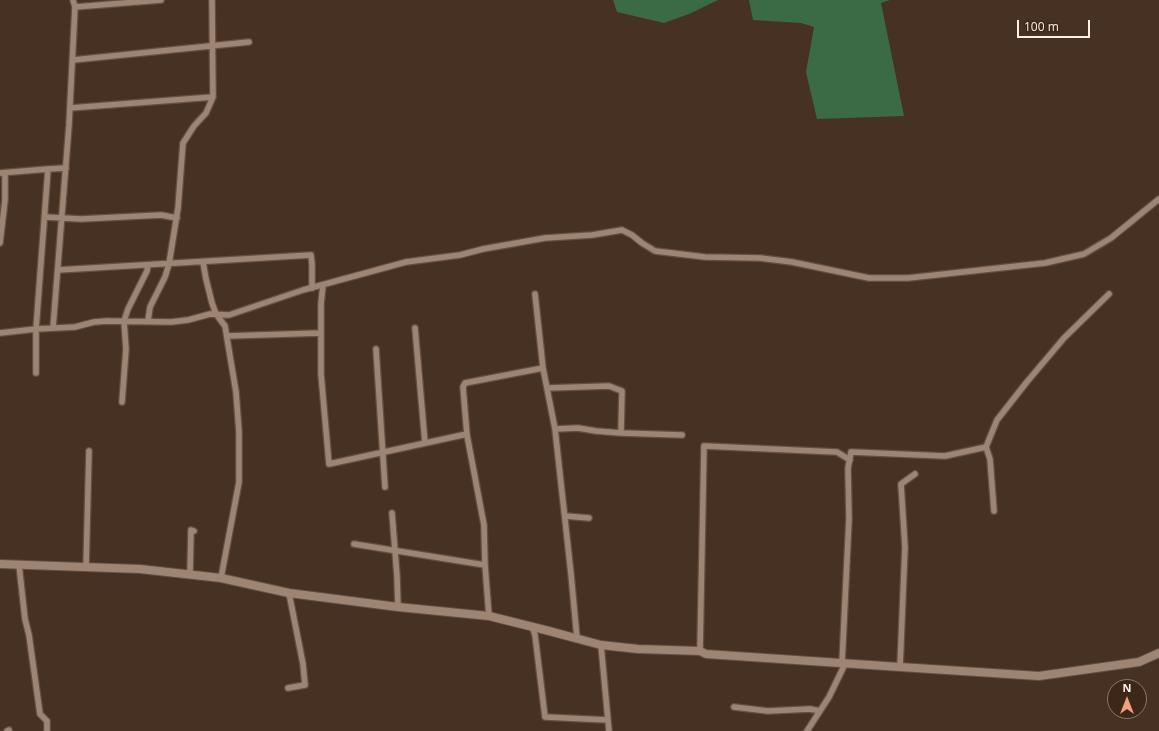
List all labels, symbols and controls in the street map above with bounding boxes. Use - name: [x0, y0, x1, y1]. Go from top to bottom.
- scale bar: [1019, 12, 1092, 38]
- text: 100 m: [1024, 18, 1059, 35]
- north arrow: [1107, 679, 1147, 719]
- text: N: [1123, 680, 1131, 695]

